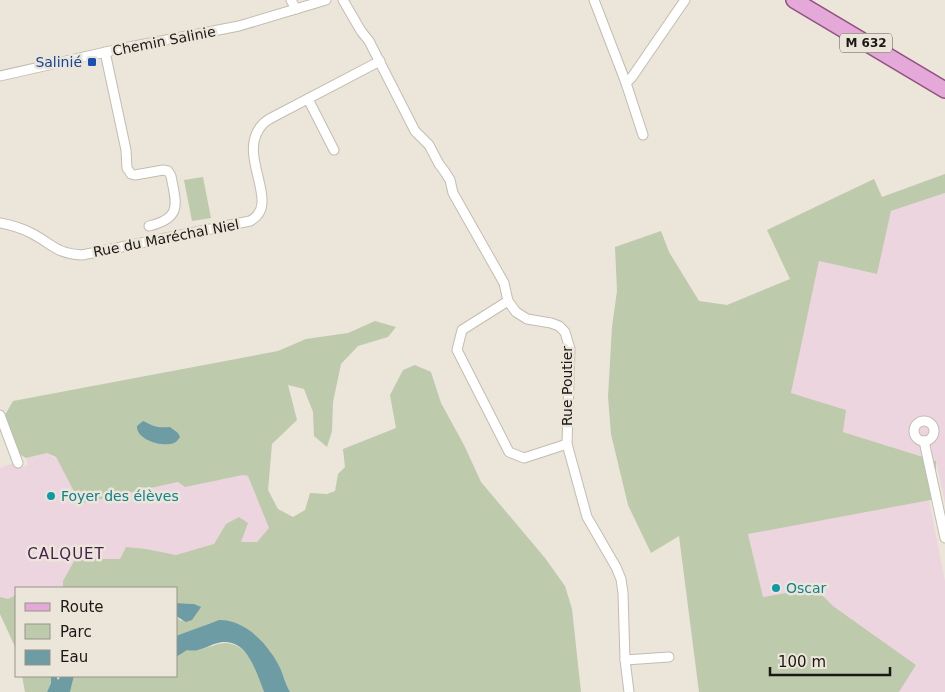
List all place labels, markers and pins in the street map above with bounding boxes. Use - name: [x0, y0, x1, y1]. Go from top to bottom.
- place label: Salinié: [35, 54, 82, 70]
- marker: Salinié: [86, 56, 98, 68]
- place label: Foyer des élèves: [61, 488, 179, 504]
- marker: Foyer des élèves: [45, 490, 57, 502]
- place label: Oscar: [786, 580, 827, 596]
- marker: Oscar: [770, 582, 782, 594]

